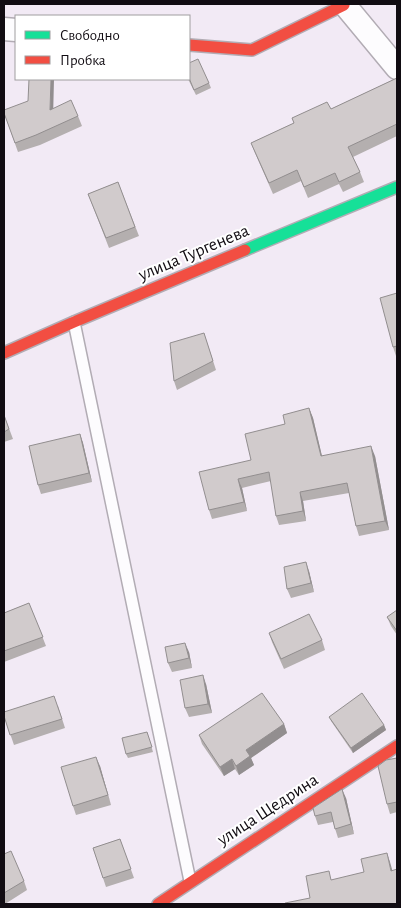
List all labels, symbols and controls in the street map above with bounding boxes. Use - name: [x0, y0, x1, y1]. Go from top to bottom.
- legend: [15, 15, 190, 80]
- text: Свободно: [60, 28, 120, 43]
- text: Пробка: [60, 53, 106, 68]
- street label: улица Тургенева: [135, 222, 252, 285]
- street label: улица Щедрина: [213, 771, 322, 850]

